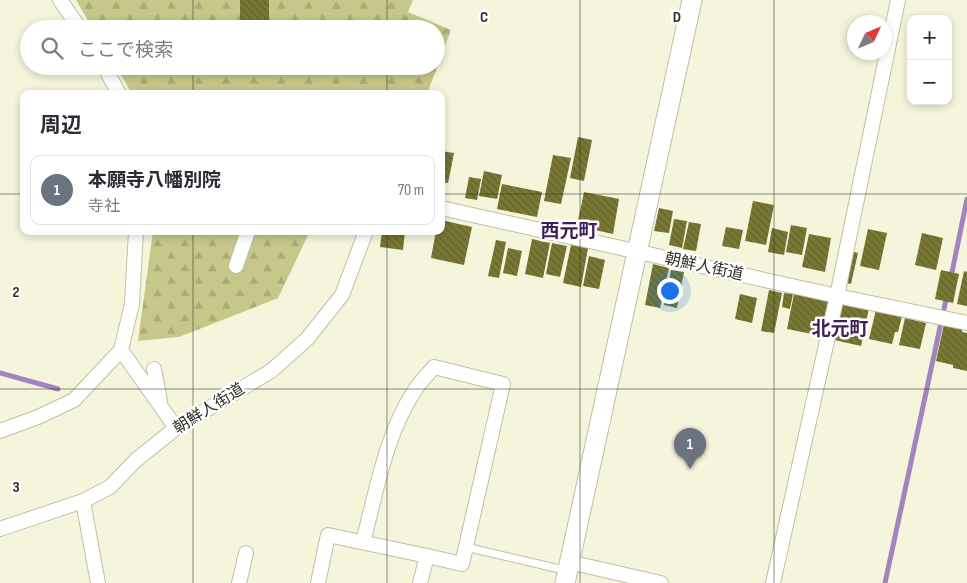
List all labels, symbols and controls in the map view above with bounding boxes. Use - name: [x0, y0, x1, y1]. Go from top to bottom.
- text: C: [480, 8, 488, 27]
- text: D: [673, 8, 681, 27]
- north arrow: [847, 15, 892, 60]
- map controls: [907, 15, 952, 105]
- button: +: [907, 15, 952, 60]
- search box: [20, 20, 445, 75]
- icon: search: [38, 34, 66, 62]
- text: ここで検索: [78, 39, 173, 62]
- button: −: [907, 60, 952, 105]
- text: 周辺: [40, 113, 82, 138]
- text: 本願寺八幡別院: [88, 169, 221, 192]
- text: 1: [54, 181, 60, 200]
- text: 70 m: [398, 181, 424, 200]
- text: 寺社: [88, 197, 120, 216]
- district label: 西元町: [540, 220, 598, 243]
- street label: 朝鮮人街道: [663, 249, 745, 285]
- your location: [657, 278, 683, 304]
- text: 2: [12, 283, 20, 302]
- district label: 北元町: [811, 318, 869, 341]
- street label: 朝鮮人街道: [170, 380, 248, 438]
- pin: 1: [674, 428, 706, 469]
- text: 3: [12, 478, 20, 497]

